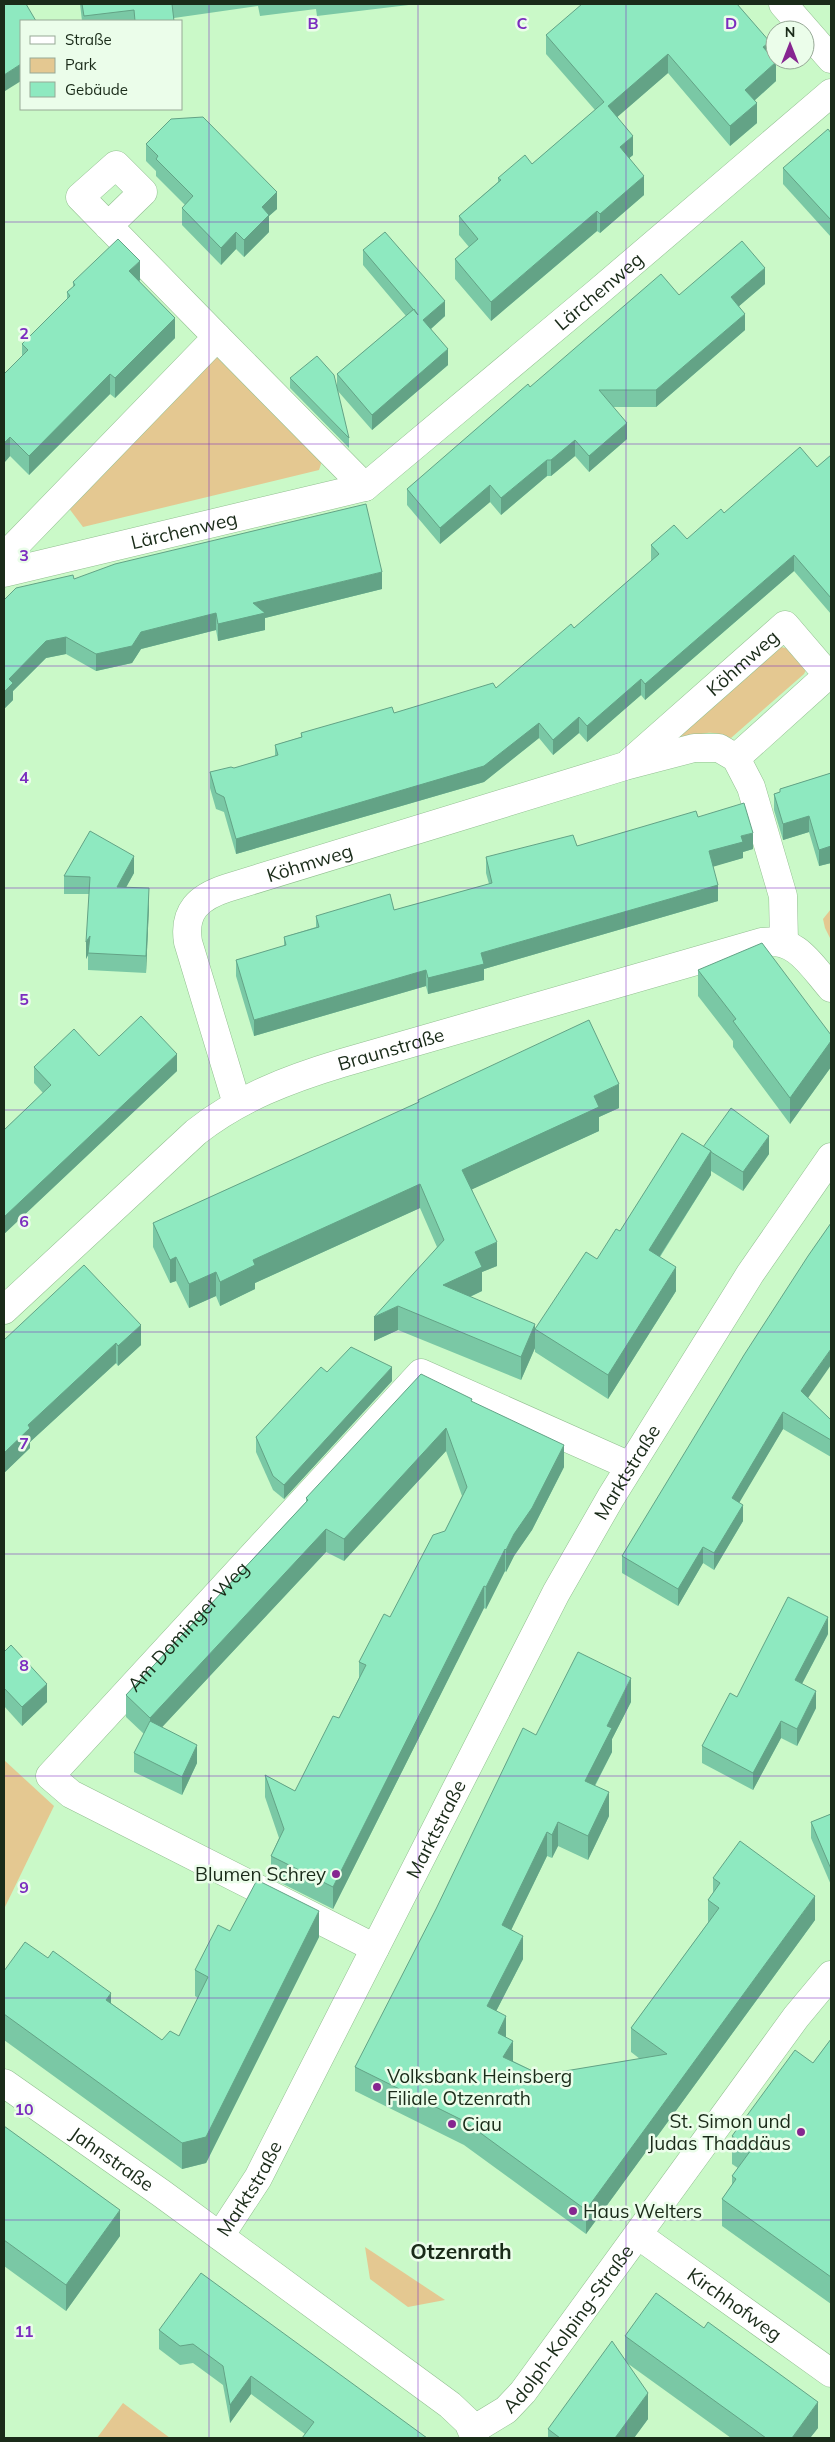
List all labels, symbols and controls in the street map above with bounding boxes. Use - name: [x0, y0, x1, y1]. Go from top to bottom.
- text: B: [307, 13, 319, 33]
- text: C: [517, 13, 528, 33]
- text: D: [725, 13, 737, 33]
- legend: [20, 20, 182, 110]
- north arrow: [765, 20, 815, 70]
- text: N: [785, 23, 795, 41]
- text: Straße: [65, 30, 112, 49]
- text: Park: [65, 55, 97, 74]
- text: Gebäude: [65, 80, 128, 99]
- street label: Lärchenweg: [549, 247, 648, 335]
- text: 2: [19, 323, 29, 343]
- street label: Lärchenweg: [128, 506, 240, 554]
- text: 3: [19, 545, 29, 565]
- street label: Köhmweg: [701, 624, 784, 701]
- text: 4: [19, 767, 29, 787]
- street label: Köhmweg: [264, 838, 355, 887]
- text: 5: [19, 989, 29, 1009]
- street label: Braunstraße: [335, 1022, 447, 1076]
- text: 6: [19, 1211, 29, 1231]
- street label: Marktstraße: [589, 1420, 665, 1524]
- text: 7: [19, 1433, 29, 1453]
- street label: Am Dominger Weg: [122, 1556, 254, 1696]
- text: 8: [19, 1655, 29, 1675]
- street label: Marktstraße: [401, 1776, 471, 1882]
- place label: Blumen Schrey: [195, 1862, 326, 1886]
- marker: Blumen Schrey: [330, 1868, 342, 1880]
- text: 9: [19, 1877, 29, 1897]
- place label: Volksbank Heinsberg Filiale Otzenrath: [387, 2064, 572, 2110]
- marker: Volksbank Heinsberg Filiale Otzenrath: [371, 2081, 383, 2093]
- text: 10: [14, 2099, 34, 2119]
- place label: St. Simon und Judas Thaddäus: [648, 2109, 791, 2155]
- place label: Ciau: [462, 2112, 502, 2136]
- marker: Ciau: [446, 2118, 458, 2130]
- street label: Jahnstraße: [66, 2121, 159, 2196]
- marker: St. Simon und Judas Thaddäus: [795, 2126, 807, 2138]
- street label: Marktstraße: [211, 2137, 287, 2241]
- place label: Haus Welters: [583, 2199, 702, 2223]
- marker: Haus Welters: [567, 2205, 579, 2217]
- district label: Otzenrath: [410, 2238, 512, 2264]
- street label: Adolph-Kolping-Straße: [498, 2240, 638, 2418]
- street label: Kirchhofweg: [683, 2262, 787, 2346]
- text: 11: [14, 2321, 34, 2341]

